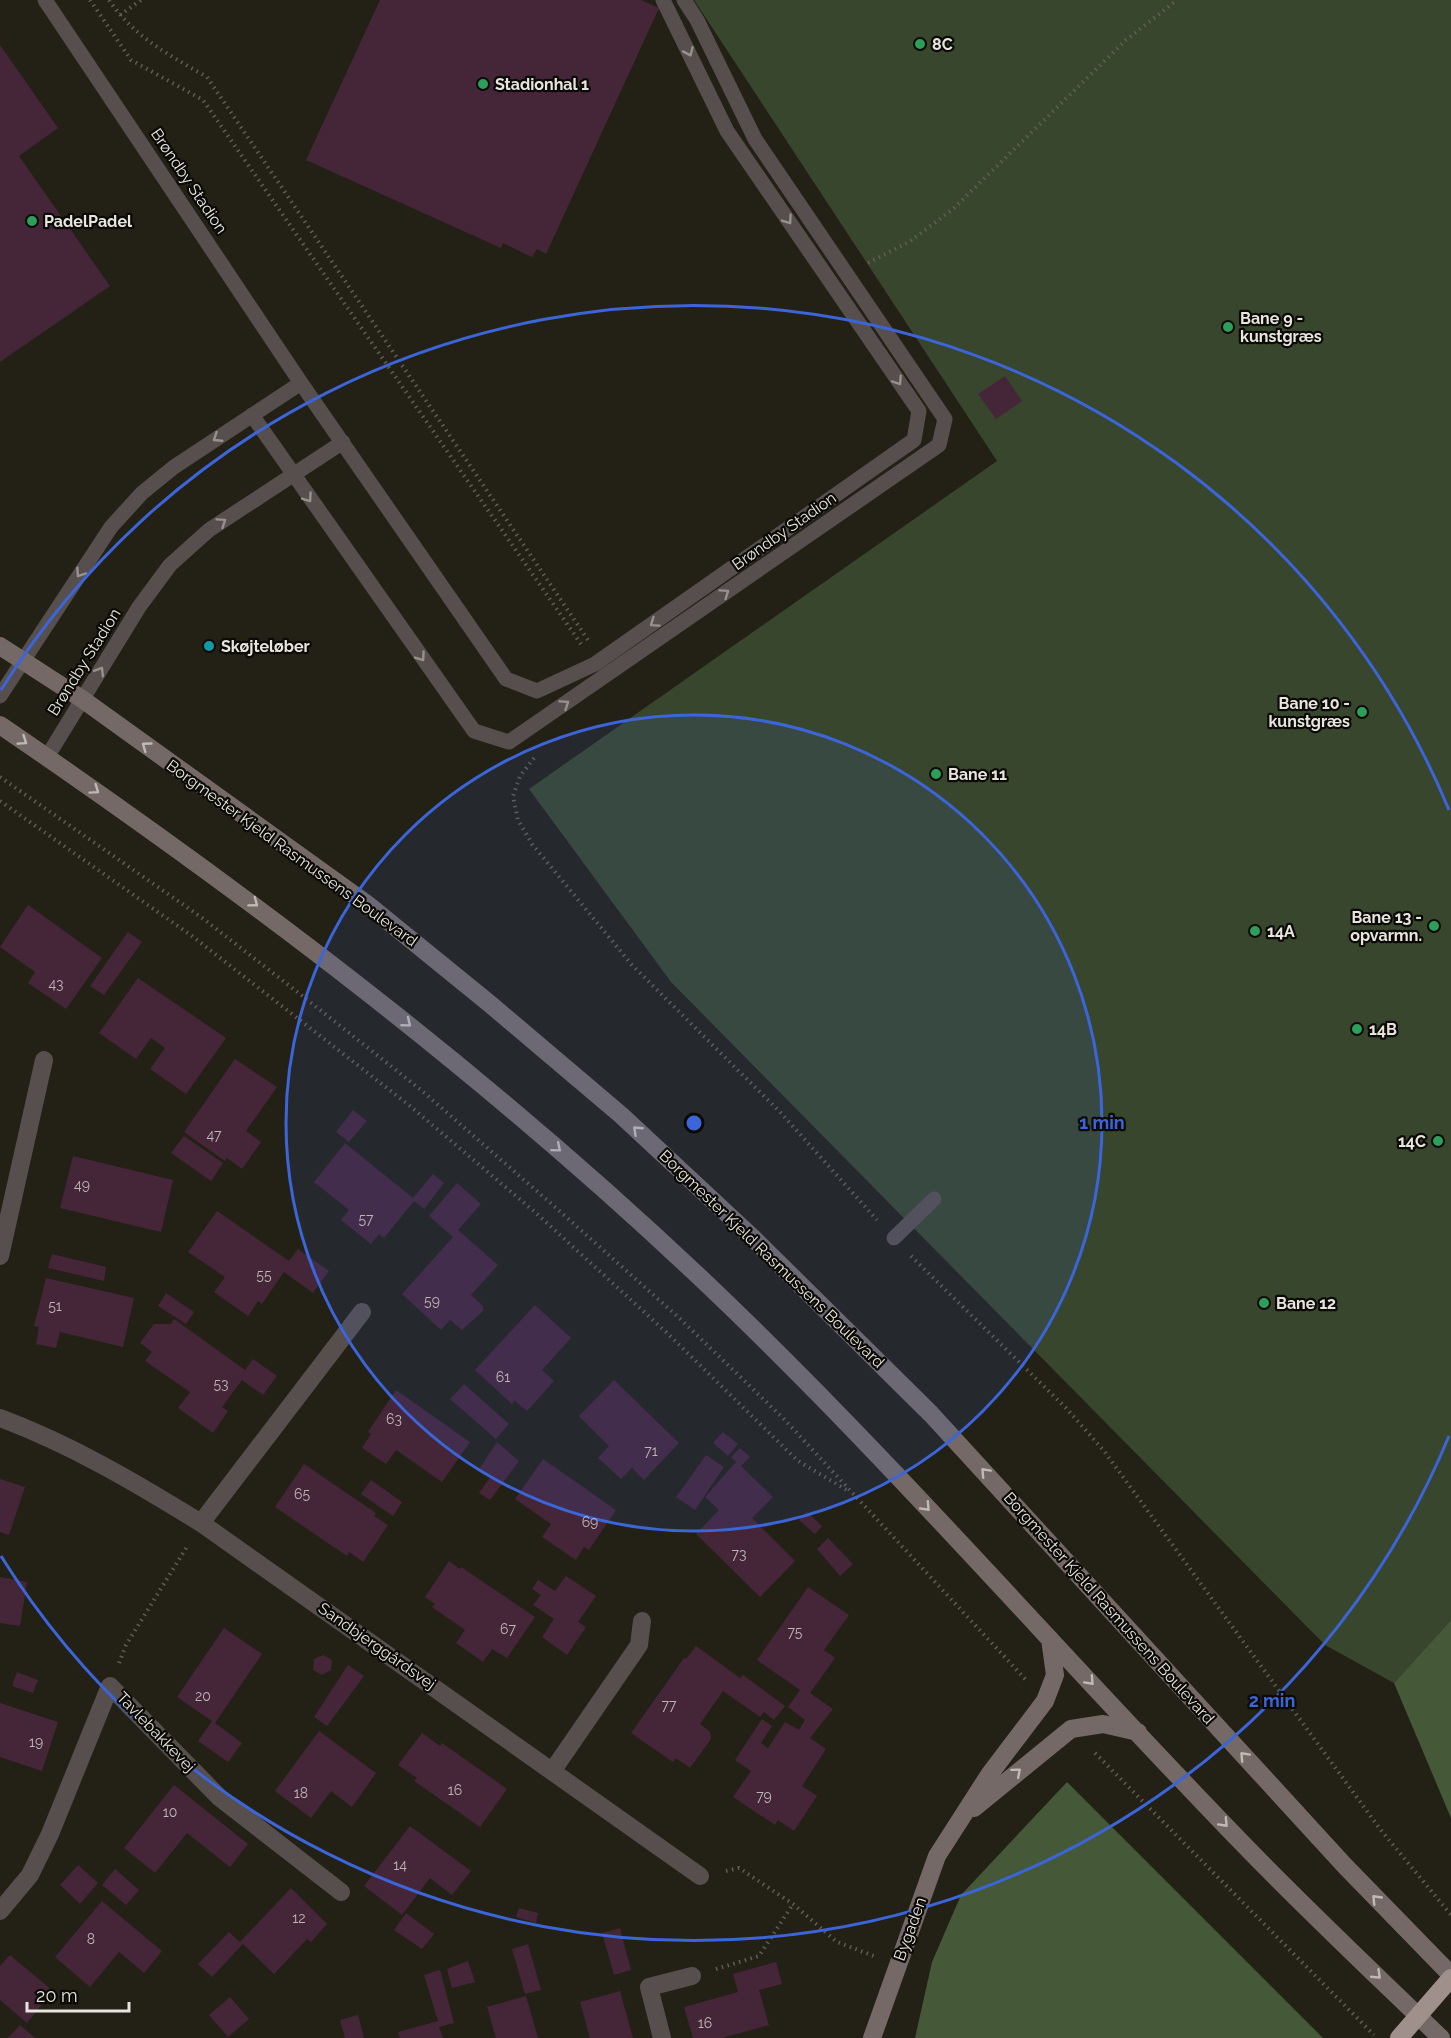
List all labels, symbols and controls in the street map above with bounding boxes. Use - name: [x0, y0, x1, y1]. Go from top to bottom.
- place label: 8C: [932, 35, 953, 54]
- marker: 8C: [913, 37, 927, 51]
- one-way arrow: [681, 46, 693, 57]
- place label: Stadionhal 1: [495, 75, 589, 94]
- marker: Stadionhal 1: [476, 77, 490, 91]
- street label: Brøndby Stadion: [147, 125, 231, 237]
- place label: PadelPadel: [44, 212, 133, 231]
- one-way arrow: [781, 213, 792, 224]
- marker: PadelPadel: [25, 214, 39, 228]
- place label: Bane 9 - kunstgræs: [1240, 309, 1322, 346]
- marker: Bane 9 - kunstgræs: [1221, 320, 1235, 334]
- one-way arrow: [891, 374, 902, 385]
- one-way arrow: [212, 430, 223, 441]
- street label: Brøndby Stadion: [728, 488, 840, 574]
- one-way arrow: [301, 492, 312, 503]
- one-way arrow: [215, 518, 226, 529]
- one-way arrow: [76, 567, 87, 578]
- one-way arrow: [719, 589, 730, 600]
- street label: Brøndby Stadion: [43, 605, 125, 719]
- one-way arrow: [650, 616, 661, 627]
- place label: Skøjteløber: [221, 637, 310, 656]
- marker: Skøjteløber: [202, 639, 216, 653]
- one-way arrow: [414, 651, 425, 662]
- one-way arrow: [92, 667, 104, 677]
- place label: Bane 10 - kunstgræs: [1268, 694, 1350, 731]
- one-way arrow: [558, 700, 569, 711]
- marker: Bane 10 - kunstgræs: [1355, 705, 1369, 719]
- one-way arrow: [17, 734, 28, 745]
- one-way arrow: [141, 742, 152, 753]
- street label: Borgmester Kjeld Rasmussens Boulevard: [163, 756, 421, 950]
- place label: Bane 11: [948, 765, 1007, 784]
- marker: Bane 11: [929, 767, 943, 781]
- one-way arrow: [88, 783, 99, 794]
- one-way arrow: [247, 896, 258, 907]
- place label: Bane 13 - opvarmn.: [1350, 908, 1422, 945]
- marker: Bane 13 - opvarmn.: [1427, 919, 1441, 933]
- place label: 14A: [1267, 922, 1295, 941]
- marker: 14A: [1248, 924, 1262, 938]
- house number: 43: [48, 976, 64, 992]
- one-way arrow: [400, 1016, 411, 1027]
- place label: 14B: [1369, 1020, 1397, 1039]
- marker: 14B: [1350, 1022, 1364, 1036]
- text: 1 min: [1079, 1112, 1125, 1133]
- centre of rings: [684, 1113, 704, 1133]
- one-way arrow: [633, 1126, 643, 1137]
- house number: 47: [206, 1127, 222, 1143]
- place label: 14C: [1398, 1132, 1426, 1151]
- marker: 14C: [1431, 1134, 1445, 1148]
- one-way arrow: [550, 1141, 561, 1152]
- street label: Borgmester Kjeld Rasmussens Boulevard: [656, 1146, 888, 1372]
- house number: 49: [74, 1177, 90, 1193]
- house number: 57: [358, 1211, 374, 1227]
- house number: 55: [256, 1267, 272, 1283]
- house number: 59: [424, 1293, 440, 1309]
- place label: Bane 12: [1276, 1294, 1336, 1313]
- marker: Bane 12: [1257, 1296, 1271, 1310]
- house number: 51: [48, 1298, 62, 1314]
- house number: 61: [496, 1369, 510, 1385]
- house number: 53: [213, 1376, 229, 1392]
- house number: 63: [386, 1411, 402, 1427]
- house number: 71: [644, 1443, 658, 1459]
- one-way arrow: [981, 1469, 992, 1479]
- house number: 65: [294, 1486, 310, 1502]
- street label: Borgmester Kjeld Rasmussens Boulevard: [1000, 1488, 1218, 1728]
- one-way arrow: [919, 1500, 930, 1511]
- house number: 69: [582, 1514, 598, 1530]
- house number: 73: [732, 1546, 746, 1562]
- street label: Sandbjerggårdsvej: [315, 1598, 439, 1694]
- house number: 67: [500, 1621, 516, 1637]
- house number: 75: [788, 1624, 803, 1640]
- one-way arrow: [1083, 1674, 1094, 1685]
- street label: Tavlebakkevej: [113, 1688, 199, 1776]
- house number: 20: [195, 1688, 211, 1704]
- text: 2 min: [1249, 1690, 1295, 1711]
- house number: 77: [662, 1697, 677, 1713]
- house number: 19: [29, 1734, 43, 1750]
- one-way arrow: [1240, 1752, 1251, 1763]
- one-way arrow: [1010, 1768, 1021, 1779]
- house number: 16: [448, 1782, 462, 1798]
- house number: 18: [294, 1785, 308, 1801]
- house number: 79: [756, 1788, 772, 1804]
- house number: 10: [163, 1804, 177, 1820]
- one-way arrow: [1216, 1816, 1227, 1827]
- house number: 14: [393, 1857, 407, 1873]
- street label: Bygaden: [890, 1895, 930, 1963]
- one-way arrow: [1373, 1896, 1384, 1907]
- house number: 12: [292, 1910, 306, 1926]
- house number: 8: [87, 1931, 95, 1947]
- one-way arrow: [1369, 1968, 1380, 1979]
- scale bar: [27, 1975, 129, 2013]
- text: 20 m: [36, 1985, 78, 2006]
- house number: 16: [698, 2015, 712, 2031]

